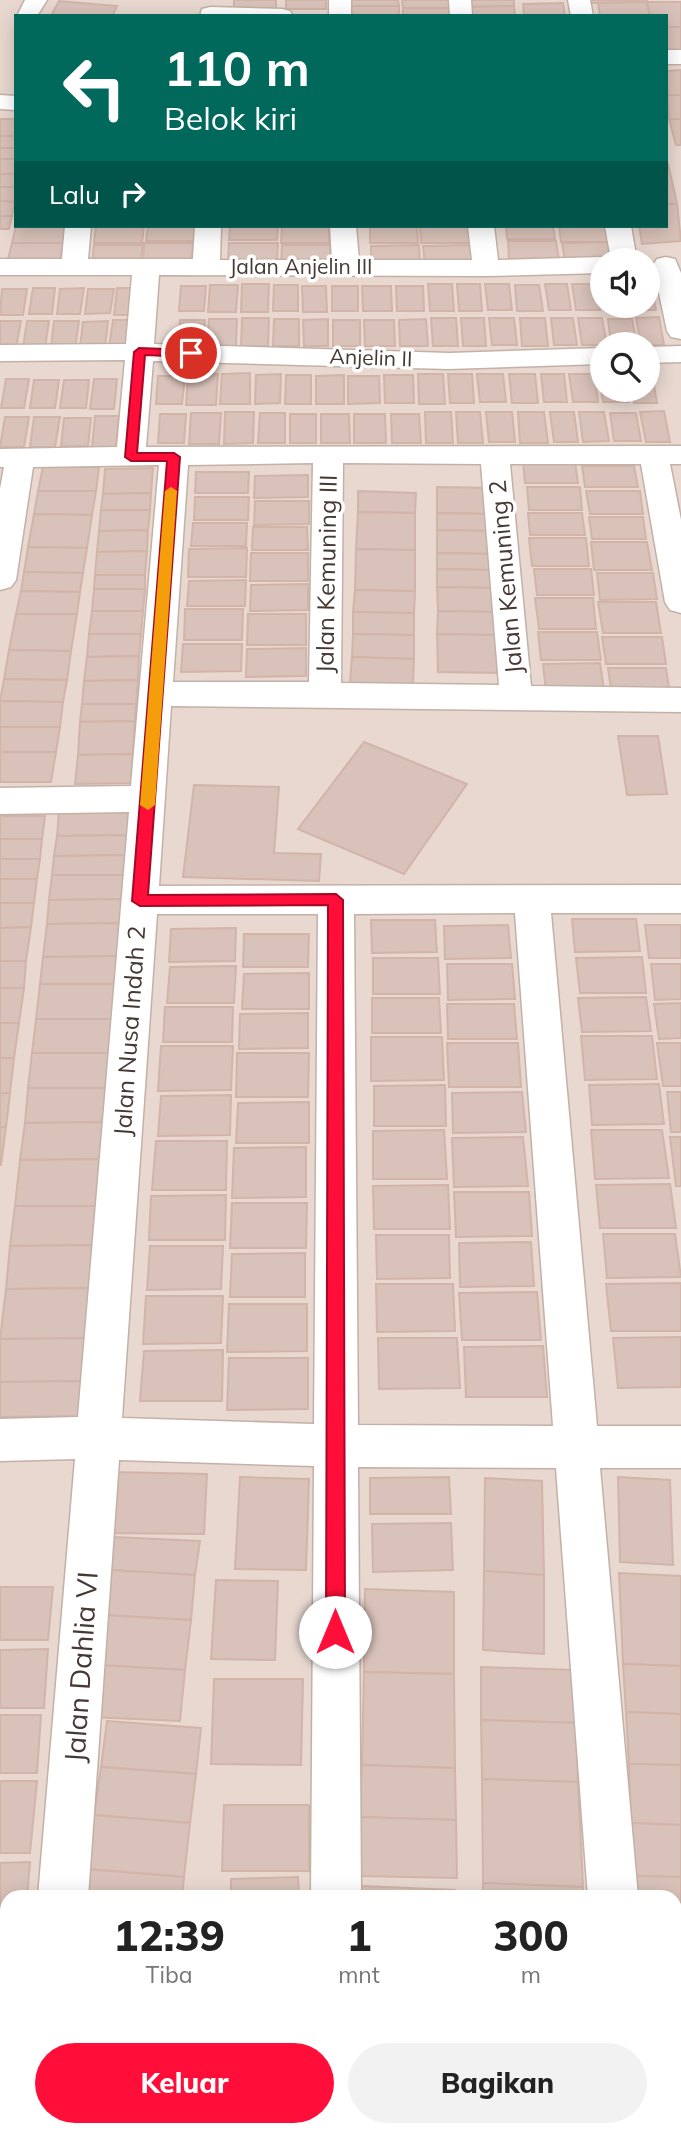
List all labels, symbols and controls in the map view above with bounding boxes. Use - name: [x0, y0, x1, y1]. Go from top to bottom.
- text: 110 m: [164, 37, 310, 98]
- icon: left: [49, 42, 140, 133]
- text: Belok kiri: [164, 98, 297, 138]
- icon: right: [114, 175, 152, 213]
- text: Lalu: [49, 178, 100, 211]
- map controls: [590, 248, 660, 402]
- button: sound: [590, 248, 660, 318]
- street label: Jalan Anjelin III: [229, 253, 373, 279]
- pin: [161, 323, 221, 383]
- button: search: [590, 332, 660, 402]
- icon: arrive: [172, 334, 210, 372]
- street label: Anjelin II: [329, 343, 413, 371]
- street label: Jalan Kemuning III: [309, 474, 343, 674]
- street label: Jalan Kemuning 2: [482, 479, 528, 675]
- street label: Jalan Nusa Indah 2: [107, 925, 151, 1137]
- street label: Jalan Dahlia VI: [56, 1570, 105, 1764]
- position arrow: [298, 1595, 372, 1669]
- text: 12:39: [113, 1909, 225, 1962]
- text: 1: [346, 1909, 372, 1962]
- text: 300: [493, 1909, 569, 1962]
- text: Tiba: [146, 1960, 193, 1989]
- text: mnt: [338, 1960, 380, 1989]
- text: m: [521, 1960, 541, 1989]
- button: Keluar: [35, 2043, 334, 2123]
- button: Bagikan: [348, 2043, 647, 2123]

